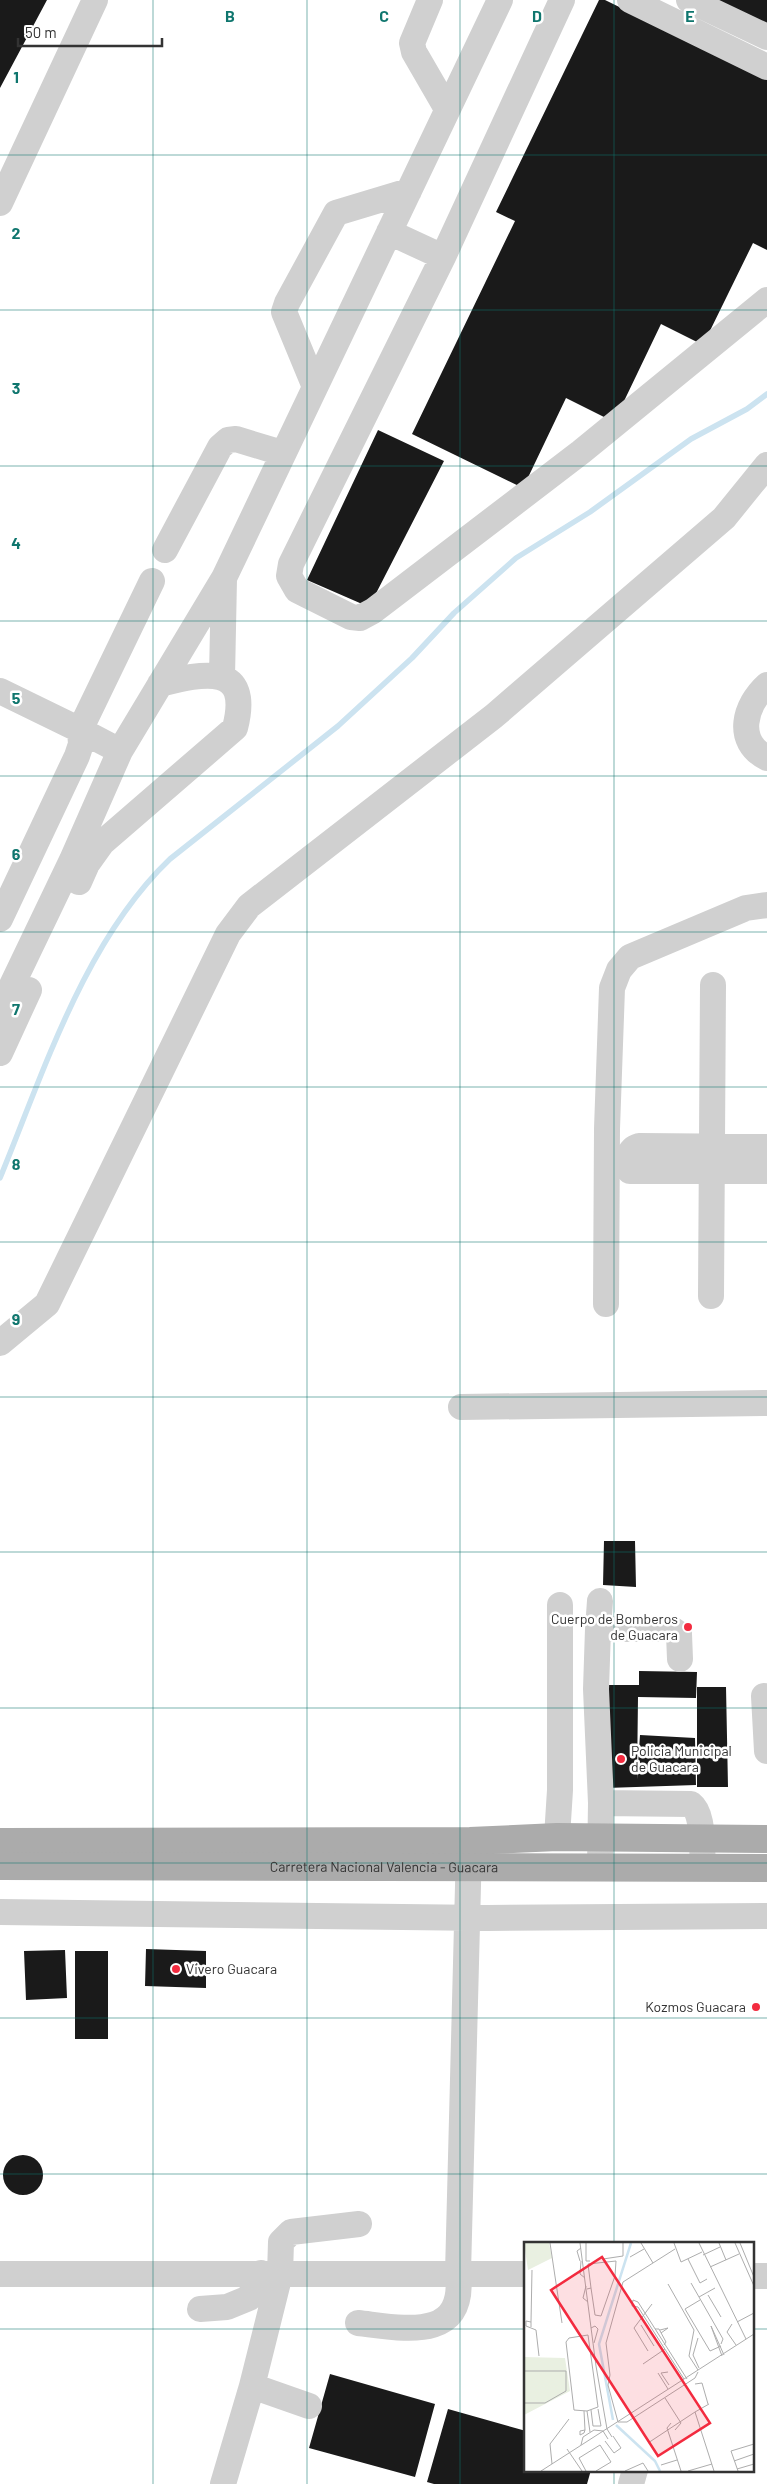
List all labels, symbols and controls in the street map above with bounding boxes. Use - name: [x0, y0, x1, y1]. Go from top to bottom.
- text: B: [225, 6, 235, 25]
- text: C: [379, 6, 389, 25]
- text: D: [532, 6, 542, 25]
- text: E: [685, 6, 695, 25]
- scale bar: [18, 15, 161, 47]
- text: 50 m: [25, 23, 57, 41]
- text: 1: [13, 67, 19, 86]
- text: 2: [12, 223, 21, 242]
- text: 3: [12, 378, 20, 397]
- text: 4: [11, 533, 21, 552]
- text: 5: [12, 688, 21, 707]
- text: 6: [12, 844, 21, 863]
- text: 7: [12, 999, 20, 1018]
- text: 8: [12, 1154, 21, 1173]
- text: 9: [12, 1309, 20, 1328]
- place label: Cuerpo de Bomberos de Guacara: [551, 1610, 678, 1643]
- marker: Cuerpo de Bomberos de Guacara: [682, 1621, 694, 1633]
- place label: Policia Municipal de Guacara: [631, 1742, 732, 1775]
- marker: Policia Municipal de Guacara: [615, 1753, 627, 1765]
- street label: Carretera Nacional Valencia - Guacara: [270, 1858, 498, 1875]
- place label: Vivero Guacara: [186, 1960, 277, 1977]
- marker: Vivero Guacara: [170, 1963, 182, 1975]
- place label: Kozmos Guacara: [645, 1998, 746, 2015]
- marker: Kozmos Guacara: [750, 2001, 762, 2013]
- inset map: [524, 2242, 754, 2472]

